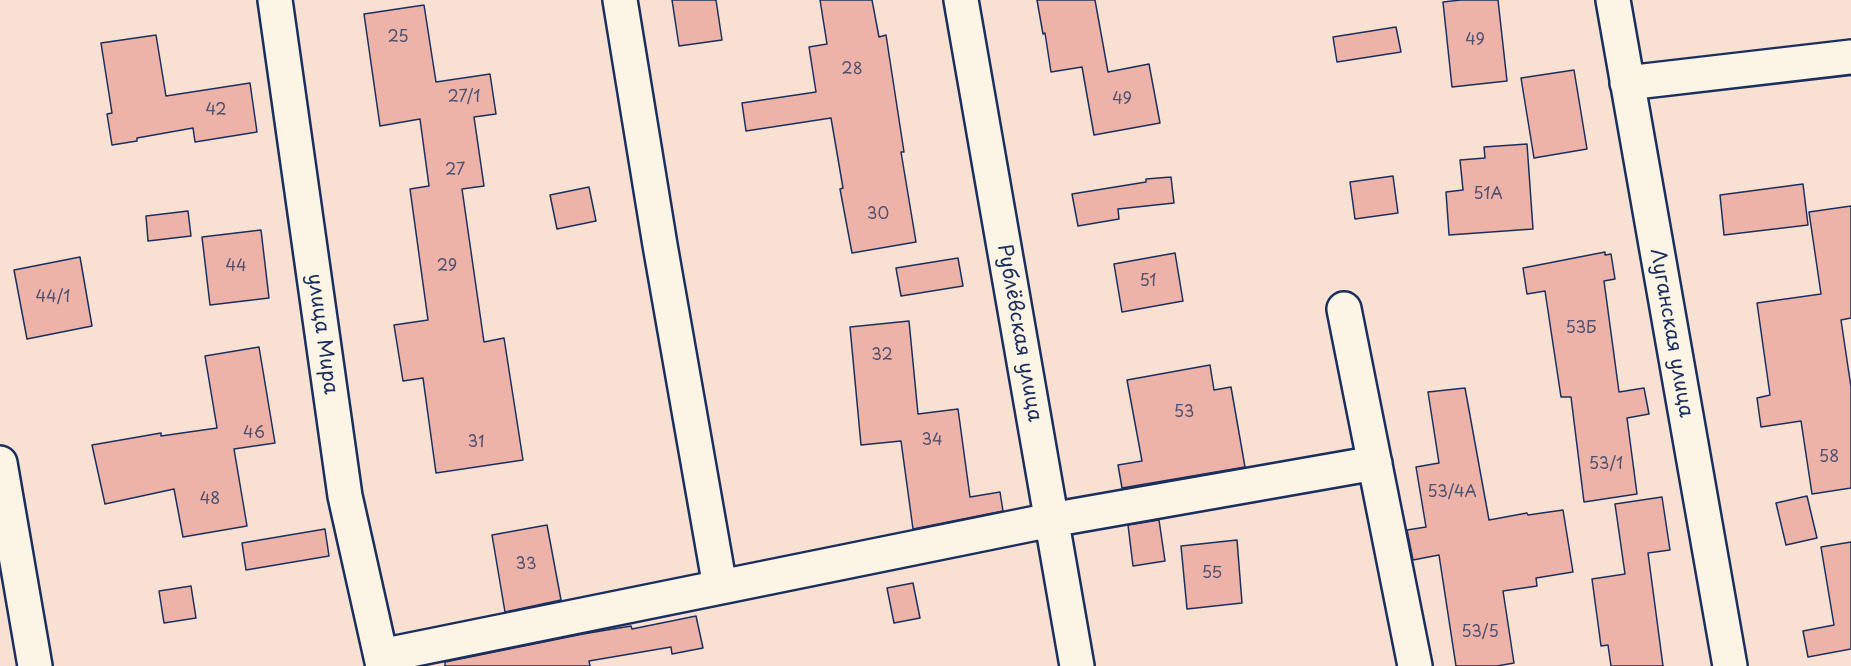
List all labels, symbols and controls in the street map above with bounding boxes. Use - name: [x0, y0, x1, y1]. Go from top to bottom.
- house number: 25: [387, 28, 409, 48]
- house number: 49: [1465, 31, 1485, 51]
- house number: 28: [841, 60, 863, 80]
- house number: 27/1: [448, 88, 480, 108]
- house number: 49: [1112, 90, 1132, 110]
- house number: 42: [205, 101, 227, 121]
- house number: 27: [445, 161, 465, 181]
- house number: 51А: [1473, 185, 1503, 205]
- house number: 30: [867, 205, 889, 225]
- street label: Рублёвская улица: [992, 242, 1046, 424]
- street label: Луганская улица: [1644, 247, 1698, 419]
- house number: 44: [225, 257, 247, 277]
- house number: 29: [437, 257, 457, 277]
- street label: улица Мира: [302, 272, 342, 396]
- house number: 51: [1139, 272, 1157, 292]
- house number: 44/1: [36, 288, 70, 308]
- house number: 53Б: [1565, 319, 1597, 339]
- house number: 32: [871, 346, 893, 366]
- house number: 53: [1174, 403, 1194, 423]
- house number: 46: [243, 424, 265, 444]
- house number: 34: [921, 431, 943, 451]
- house number: 31: [468, 433, 484, 453]
- house number: 58: [1819, 448, 1839, 468]
- house number: 53/1: [1589, 455, 1623, 475]
- house number: 53/4А: [1427, 483, 1477, 503]
- house number: 48: [200, 490, 220, 510]
- house number: 33: [515, 555, 537, 575]
- house number: 55: [1202, 564, 1222, 584]
- house number: 53/5: [1461, 623, 1499, 643]

